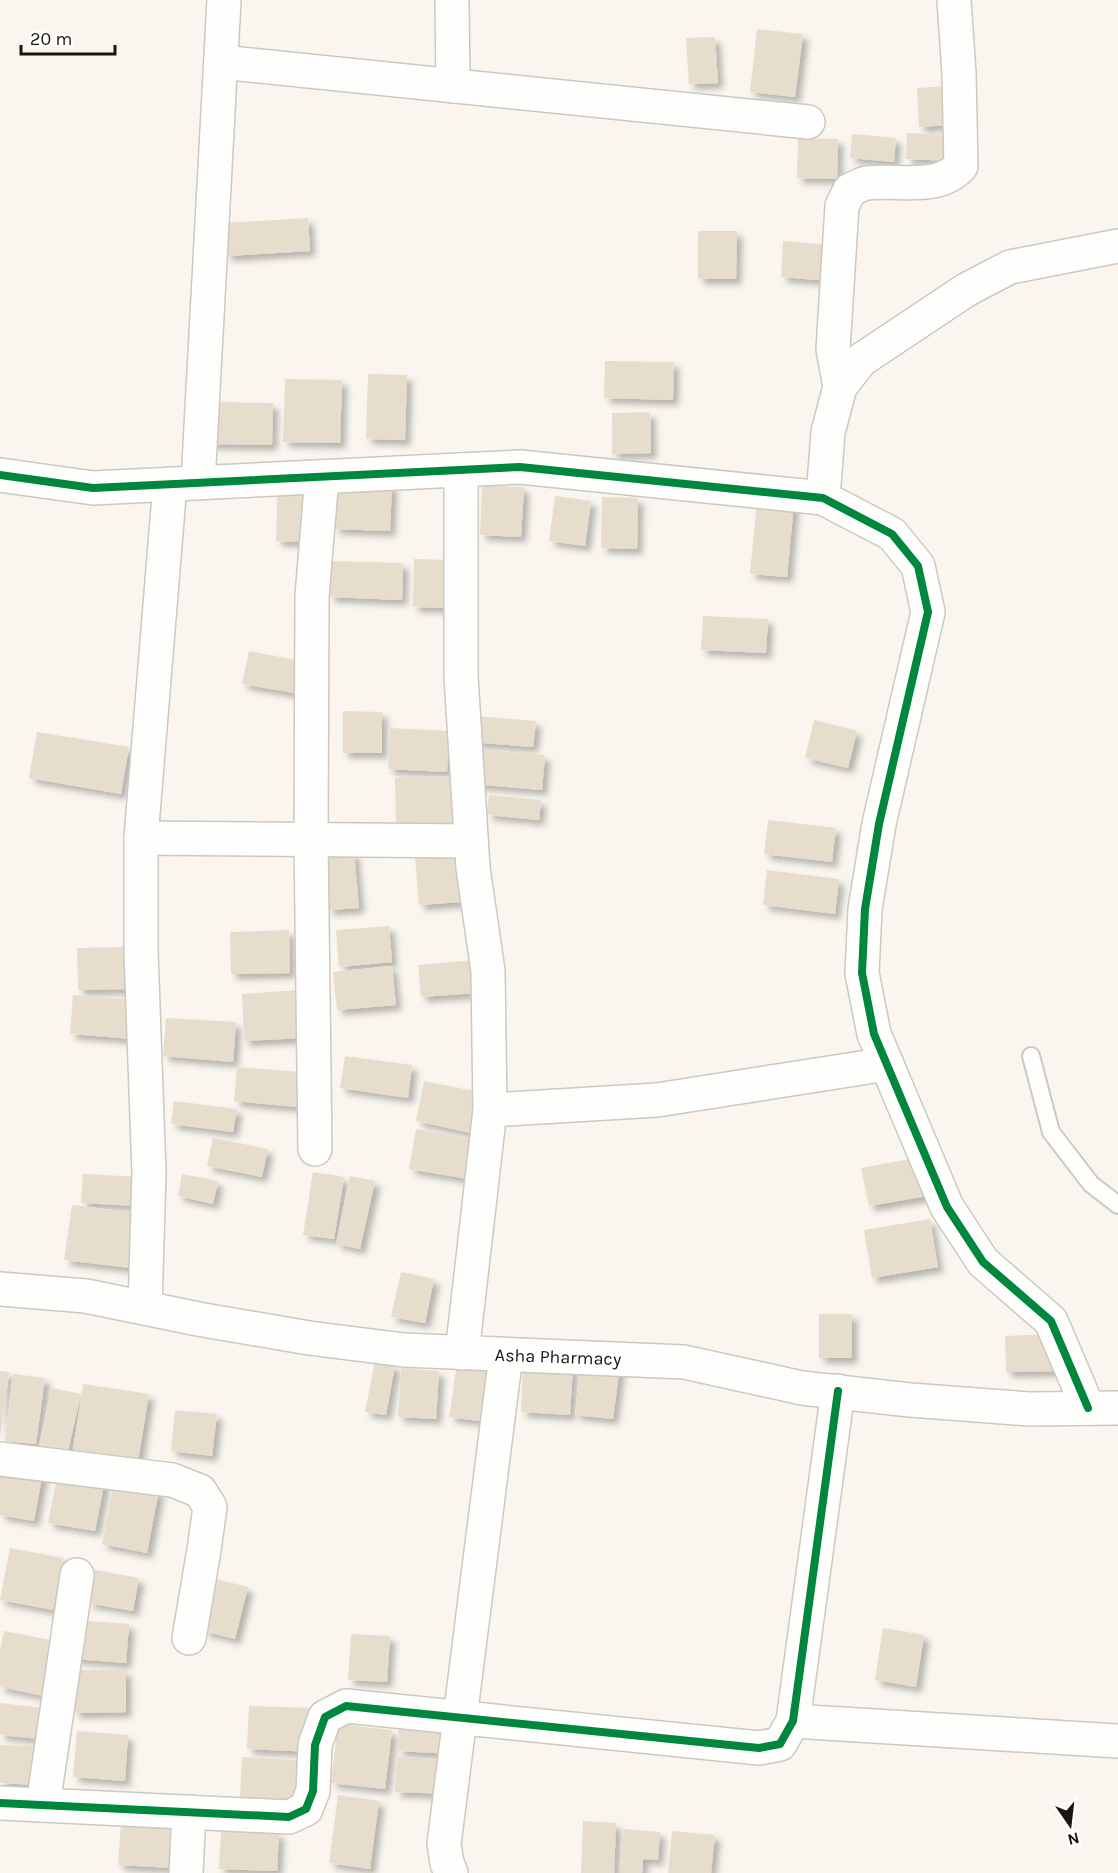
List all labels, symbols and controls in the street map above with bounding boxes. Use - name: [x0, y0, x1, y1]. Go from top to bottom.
- scale bar: [21, 18, 116, 56]
- text: 20 m: [30, 28, 72, 50]
- street label: Asha Pharmacy: [494, 1344, 622, 1370]
- north arrow: [1040, 1795, 1100, 1855]
- text: N: [1066, 1828, 1081, 1850]

